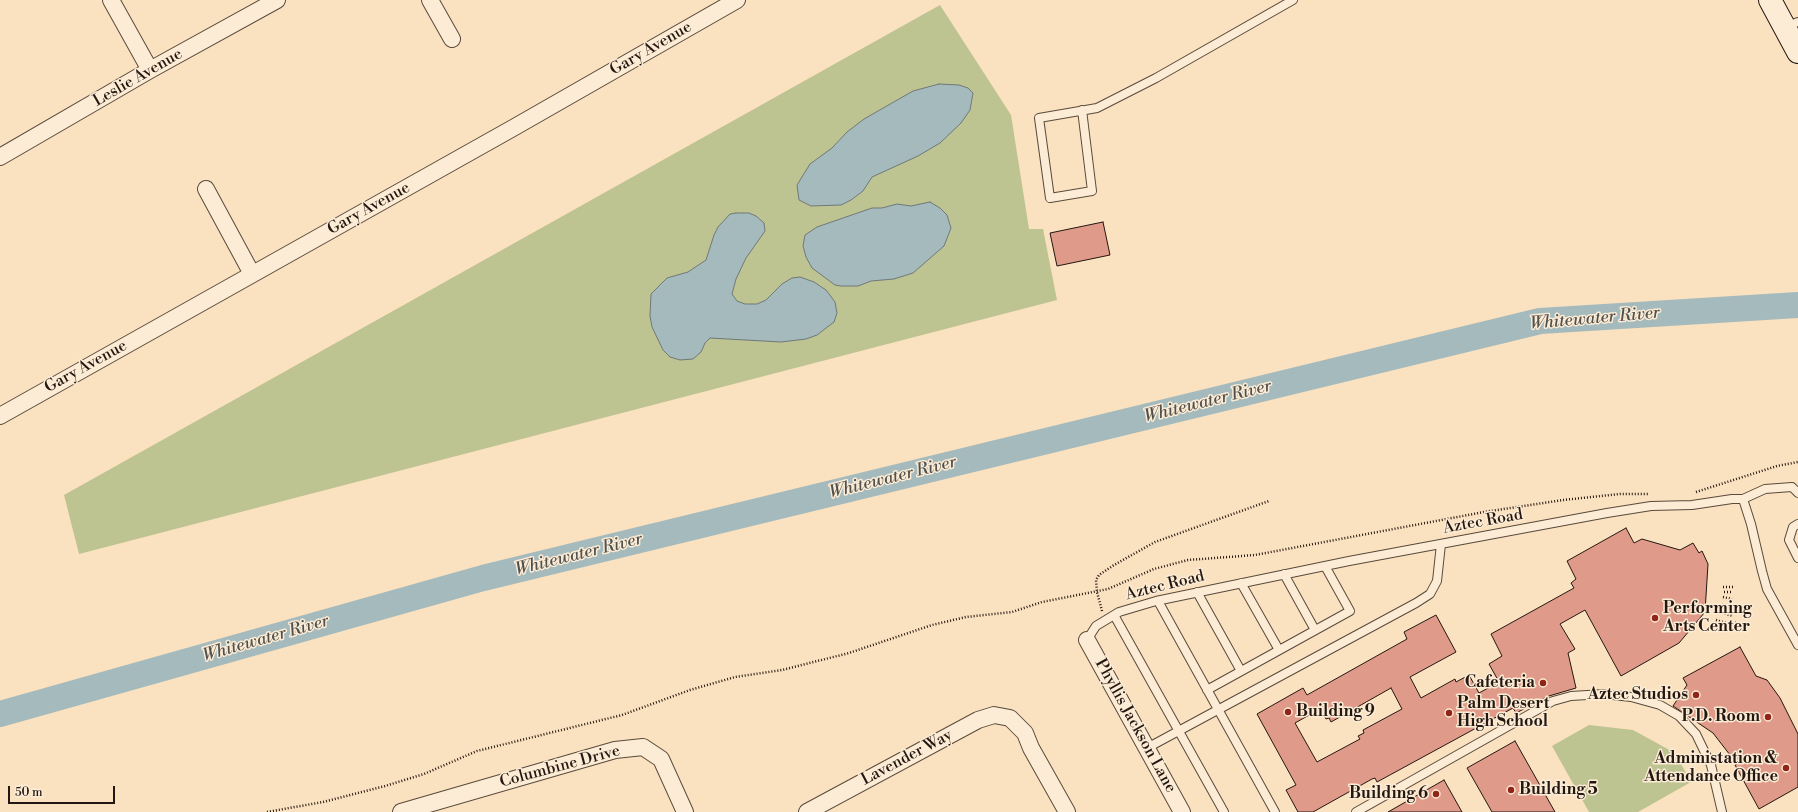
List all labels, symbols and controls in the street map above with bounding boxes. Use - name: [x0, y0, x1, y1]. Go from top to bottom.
- street label: Gary Avenue: [607, 18, 695, 80]
- street label: Leslie Avenue: [90, 45, 186, 111]
- street label: Gary Avenue: [324, 179, 414, 239]
- water label: Whitewater River: [1529, 303, 1661, 335]
- street label: Gary Avenue: [41, 337, 131, 397]
- water label: Whitewater River: [1142, 376, 1274, 428]
- water label: Whitewater River: [827, 452, 959, 504]
- street label: Aztec Road: [1442, 506, 1524, 538]
- water label: Whitewater River: [513, 529, 645, 581]
- street label: Aztec Road: [1124, 567, 1206, 605]
- place label: Performing Arts Center: [1663, 599, 1752, 637]
- water label: Whitewater River: [201, 611, 331, 667]
- marker: Performing Arts Center: [1650, 613, 1660, 623]
- street label: Phyllis Jackson Lane: [1090, 656, 1180, 796]
- place label: Cafeteria: [1465, 673, 1535, 693]
- marker: Cafeteria: [1538, 678, 1548, 688]
- place label: Aztec Studios: [1588, 685, 1688, 705]
- marker: Aztec Studios: [1691, 690, 1701, 700]
- place label: Palm Desert High School: [1457, 694, 1549, 732]
- place label: Building 9: [1296, 702, 1375, 722]
- marker: Building 9: [1283, 707, 1293, 717]
- place label: P.D. Room: [1681, 707, 1760, 727]
- marker: Palm Desert High School: [1444, 708, 1454, 718]
- marker: P.D. Room: [1763, 712, 1773, 722]
- street label: Lavender Way: [858, 726, 956, 790]
- street label: Columbine Drive: [498, 742, 622, 792]
- place label: Administation & Attendance Office: [1644, 749, 1778, 787]
- marker: Administation & Attendance Office: [1781, 763, 1791, 773]
- scale bar: [10, 778, 117, 804]
- place label: Building 5: [1519, 780, 1598, 800]
- place label: Building 6: [1349, 784, 1428, 804]
- text: 50 m: [15, 785, 43, 800]
- marker: Building 5: [1506, 785, 1516, 795]
- marker: Building 6: [1431, 789, 1441, 799]

